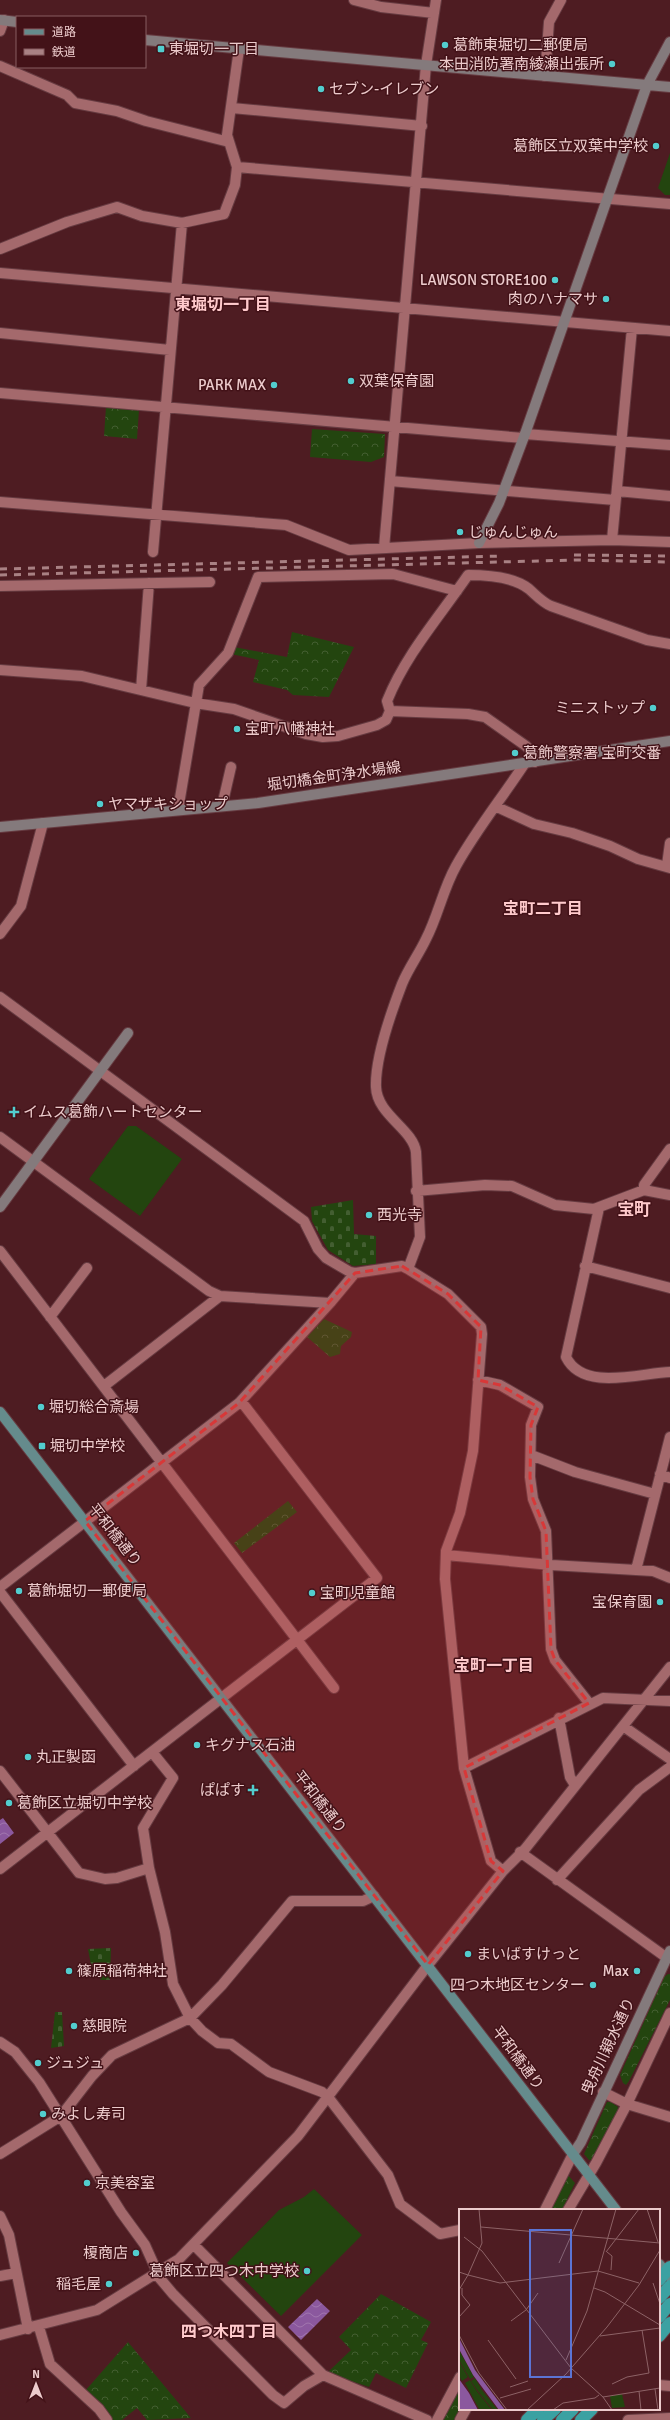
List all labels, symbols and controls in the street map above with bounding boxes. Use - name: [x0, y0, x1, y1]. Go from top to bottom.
- legend: [16, 16, 146, 68]
- text: 道路: [52, 25, 76, 40]
- place label: 葛飾東堀切二郵便局: [453, 36, 588, 54]
- place label: 東堀切一丁目: [169, 40, 259, 58]
- marker: 葛飾東堀切二郵便局: [440, 40, 450, 50]
- marker: 東堀切一丁目: [156, 44, 166, 54]
- text: 鉄道: [52, 45, 76, 60]
- place label: 本田消防署南綾瀬出張所: [439, 55, 604, 73]
- marker: 本田消防署南綾瀬出張所: [607, 59, 617, 69]
- place label: セブン-イレブン: [329, 80, 439, 98]
- marker: セブン-イレブン: [316, 84, 326, 94]
- place label: 葛飾区立双葉中学校: [513, 137, 648, 155]
- marker: 葛飾区立双葉中学校: [651, 141, 661, 151]
- place label: LAWSON STORE100: [420, 271, 547, 289]
- marker: LAWSON STORE100: [550, 275, 560, 285]
- place label: 肉のハナマサ: [508, 290, 598, 308]
- marker: 肉のハナマサ: [601, 294, 611, 304]
- district label: 東堀切一丁目: [175, 295, 271, 315]
- place label: 双葉保育園: [359, 372, 434, 390]
- place label: PARK MAX: [198, 376, 266, 394]
- marker: 双葉保育園: [346, 376, 356, 386]
- marker: PARK MAX: [269, 380, 279, 390]
- place label: じゅんじゅん: [468, 523, 558, 541]
- marker: じゅんじゅん: [455, 527, 465, 537]
- place label: ミニストップ: [555, 699, 645, 717]
- marker: ミニストップ: [648, 703, 658, 713]
- place label: 宝町八幡神社: [245, 720, 335, 738]
- marker: 宝町八幡神社: [232, 724, 242, 734]
- place label: 葛飾警察署 宝町交番: [523, 744, 661, 762]
- marker: 葛飾警察署 宝町交番: [510, 748, 520, 758]
- street label: 堀切橋金町浄水場線: [266, 758, 402, 794]
- place label: ヤマザキショップ: [108, 795, 228, 813]
- marker: ヤマザキショップ: [95, 799, 105, 809]
- district label: 宝町二丁目: [503, 899, 583, 919]
- place label: イムス葛飾ハートセンター: [23, 1103, 203, 1121]
- marker: イムス葛飾ハートセンター: [8, 1106, 20, 1118]
- district label: 宝町: [617, 1199, 651, 1220]
- place label: 西光寺: [377, 1206, 422, 1224]
- marker: 西光寺: [364, 1210, 374, 1220]
- place label: 堀切総合斎場: [49, 1398, 139, 1416]
- marker: 堀切総合斎場: [36, 1402, 46, 1412]
- place label: 堀切中学校: [50, 1437, 125, 1455]
- marker: 堀切中学校: [37, 1441, 47, 1451]
- street label: 平和橋通り: [85, 1500, 145, 1570]
- place label: 葛飾堀切一郵便局: [27, 1582, 147, 1600]
- place label: 宝町児童館: [320, 1584, 395, 1602]
- marker: 葛飾堀切一郵便局: [14, 1586, 24, 1596]
- marker: 宝町児童館: [307, 1588, 317, 1598]
- place label: 宝保育園: [592, 1593, 652, 1611]
- marker: 宝保育園: [655, 1597, 665, 1607]
- district label: 宝町一丁目: [454, 1656, 534, 1676]
- place label: キグナス石油: [205, 1736, 295, 1754]
- marker: キグナス石油: [192, 1740, 202, 1750]
- place label: 丸正製函: [36, 1748, 96, 1766]
- marker: 丸正製函: [23, 1752, 33, 1762]
- street label: 平和橋通り: [290, 1767, 350, 1837]
- place label: ぱぱす: [200, 1781, 245, 1799]
- marker: ぱぱす: [248, 1785, 258, 1795]
- place label: 葛飾区立堀切中学校: [17, 1794, 152, 1812]
- marker: 葛飾区立堀切中学校: [4, 1798, 14, 1808]
- place label: まいばすけっと: [476, 1945, 581, 1963]
- marker: まいばすけっと: [463, 1949, 473, 1959]
- place label: 篠原稲荷神社: [77, 1962, 167, 1980]
- place label: Max: [602, 1962, 629, 1980]
- marker: 篠原稲荷神社: [64, 1966, 74, 1976]
- marker: Max: [632, 1966, 642, 1976]
- place label: 四つ木地区センター: [450, 1976, 585, 1994]
- marker: 四つ木地区センター: [588, 1980, 598, 1990]
- street label: 曳舟川親水通り: [578, 1995, 638, 2097]
- place label: 慈眼院: [82, 2017, 127, 2035]
- marker: 慈眼院: [69, 2021, 79, 2031]
- street label: 平和橋通り: [488, 2023, 548, 2093]
- place label: ジュジュ: [46, 2054, 104, 2072]
- marker: ジュジュ: [33, 2058, 43, 2068]
- place label: みよし寿司: [51, 2105, 126, 2123]
- marker: みよし寿司: [38, 2109, 48, 2119]
- place label: 京美容室: [95, 2174, 155, 2192]
- marker: 京美容室: [82, 2178, 92, 2188]
- inset map: [459, 2209, 660, 2410]
- place label: 榎商店: [83, 2244, 128, 2262]
- marker: 榎商店: [131, 2248, 141, 2258]
- place label: 葛飾区立四つ木中学校: [149, 2262, 299, 2280]
- marker: 葛飾区立四つ木中学校: [302, 2266, 312, 2276]
- place label: 稲毛屋: [56, 2275, 101, 2293]
- marker: 稲毛屋: [104, 2279, 114, 2289]
- district label: 四つ木四丁目: [181, 2322, 277, 2342]
- north arrow: [16, 2364, 56, 2404]
- text: N: [32, 2368, 40, 2381]

